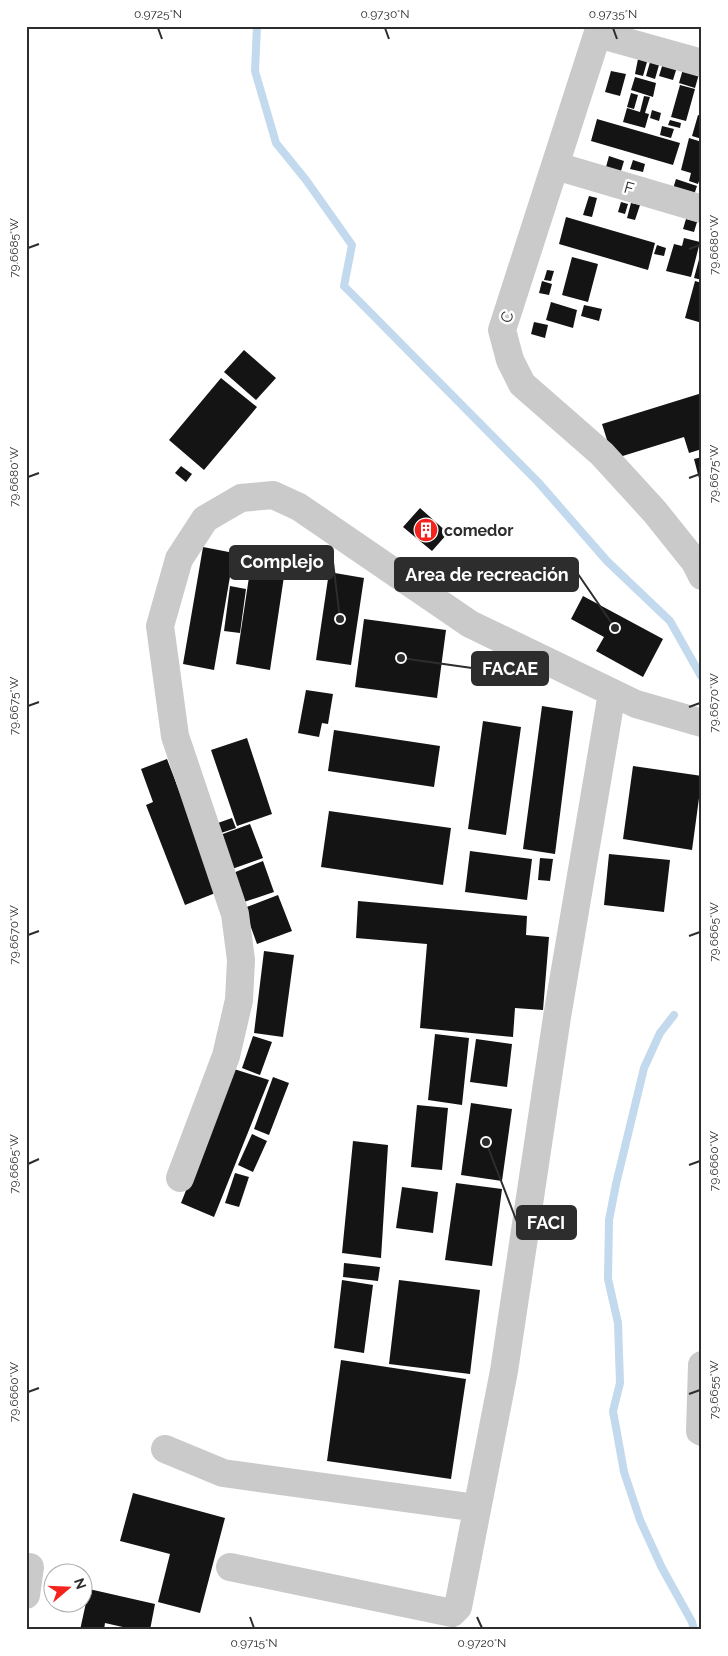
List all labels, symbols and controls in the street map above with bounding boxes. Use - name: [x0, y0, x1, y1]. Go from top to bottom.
- text: 0.9725°N: [134, 7, 182, 21]
- text: 0.9730°N: [361, 7, 409, 21]
- text: 0.9735°N: [589, 7, 637, 21]
- street label: F: [622, 178, 636, 198]
- text: 79.6680°W: [707, 214, 721, 275]
- text: 79.6685°W: [7, 218, 21, 278]
- street label: C: [496, 309, 518, 325]
- text: 79.6675°W: [707, 444, 721, 503]
- text: 79.6680°W: [7, 446, 21, 507]
- building icon: comedor: [413, 517, 439, 543]
- place label: comedor: [444, 521, 513, 540]
- callout: Complejo: [230, 546, 333, 579]
- text: Complejo: [240, 551, 324, 572]
- callout: Area de recreación: [395, 558, 578, 591]
- text: Area de recreación: [405, 564, 569, 585]
- callout: FACAE: [472, 652, 548, 685]
- text: FACAE: [482, 658, 538, 679]
- text: 79.6670°W: [707, 673, 721, 733]
- text: 79.6675°W: [7, 676, 21, 735]
- text: 79.6665°W: [707, 902, 721, 962]
- text: 79.6670°W: [7, 905, 21, 965]
- text: 79.6660°W: [707, 1130, 721, 1191]
- text: 79.6665°W: [7, 1134, 21, 1194]
- callout: FACI: [517, 1206, 576, 1239]
- text: FACI: [527, 1212, 565, 1233]
- text: 79.6655°W: [707, 1360, 721, 1419]
- text: 79.6660°W: [7, 1361, 21, 1422]
- north arrow: [42, 1564, 92, 1614]
- text: N: [71, 1576, 90, 1591]
- text: 0.9715°N: [230, 1636, 278, 1650]
- text: 0.9720°N: [458, 1636, 506, 1650]

